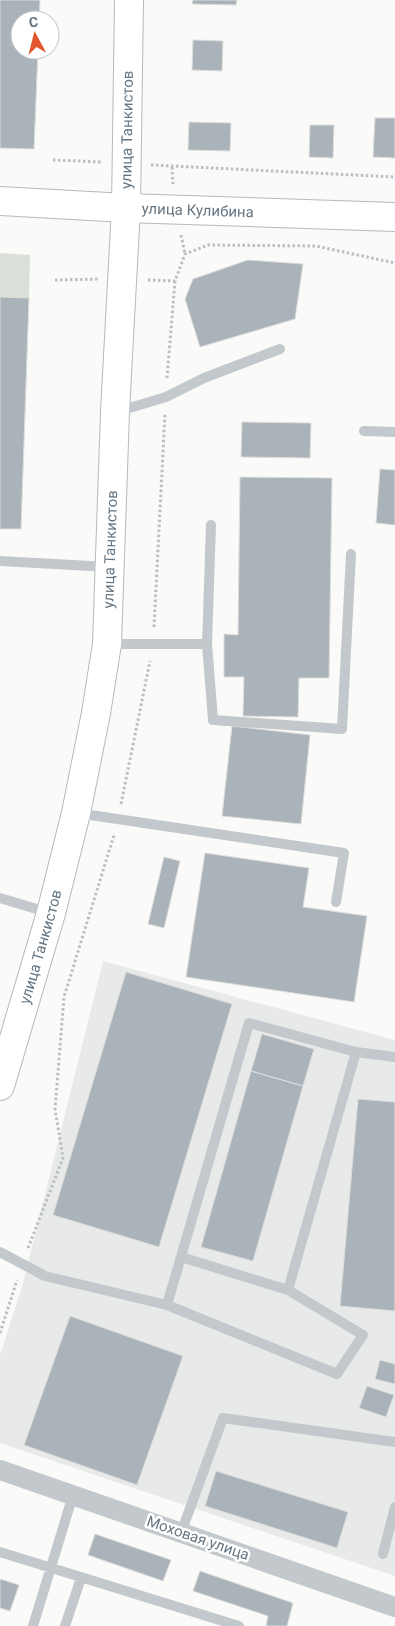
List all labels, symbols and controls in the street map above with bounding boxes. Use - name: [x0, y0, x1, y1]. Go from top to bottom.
- north arrow: [10, 10, 60, 60]
- text: С: [28, 14, 39, 31]
- street label: улица Танкистов: [117, 70, 137, 189]
- street label: улица Кулибина: [141, 200, 254, 221]
- street label: улица Танкистов: [99, 490, 121, 609]
- street label: улица Танкистов: [16, 888, 66, 1006]
- street label: Моховая улица: [144, 1512, 252, 1564]

